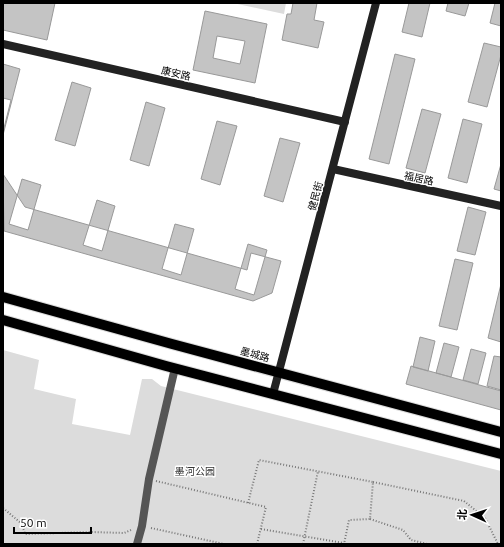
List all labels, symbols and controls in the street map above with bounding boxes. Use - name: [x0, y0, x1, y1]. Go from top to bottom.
- street label: 康安路: [160, 65, 192, 82]
- street label: 福居路: [403, 170, 435, 187]
- street label: 健民街: [306, 180, 325, 212]
- street label: 墨城路: [239, 345, 271, 364]
- park label: 墨河公园: [175, 466, 215, 477]
- north arrow: [452, 495, 492, 535]
- scale bar: [14, 509, 91, 535]
- text: 北: [456, 509, 468, 520]
- text: 50 m: [20, 516, 47, 529]

